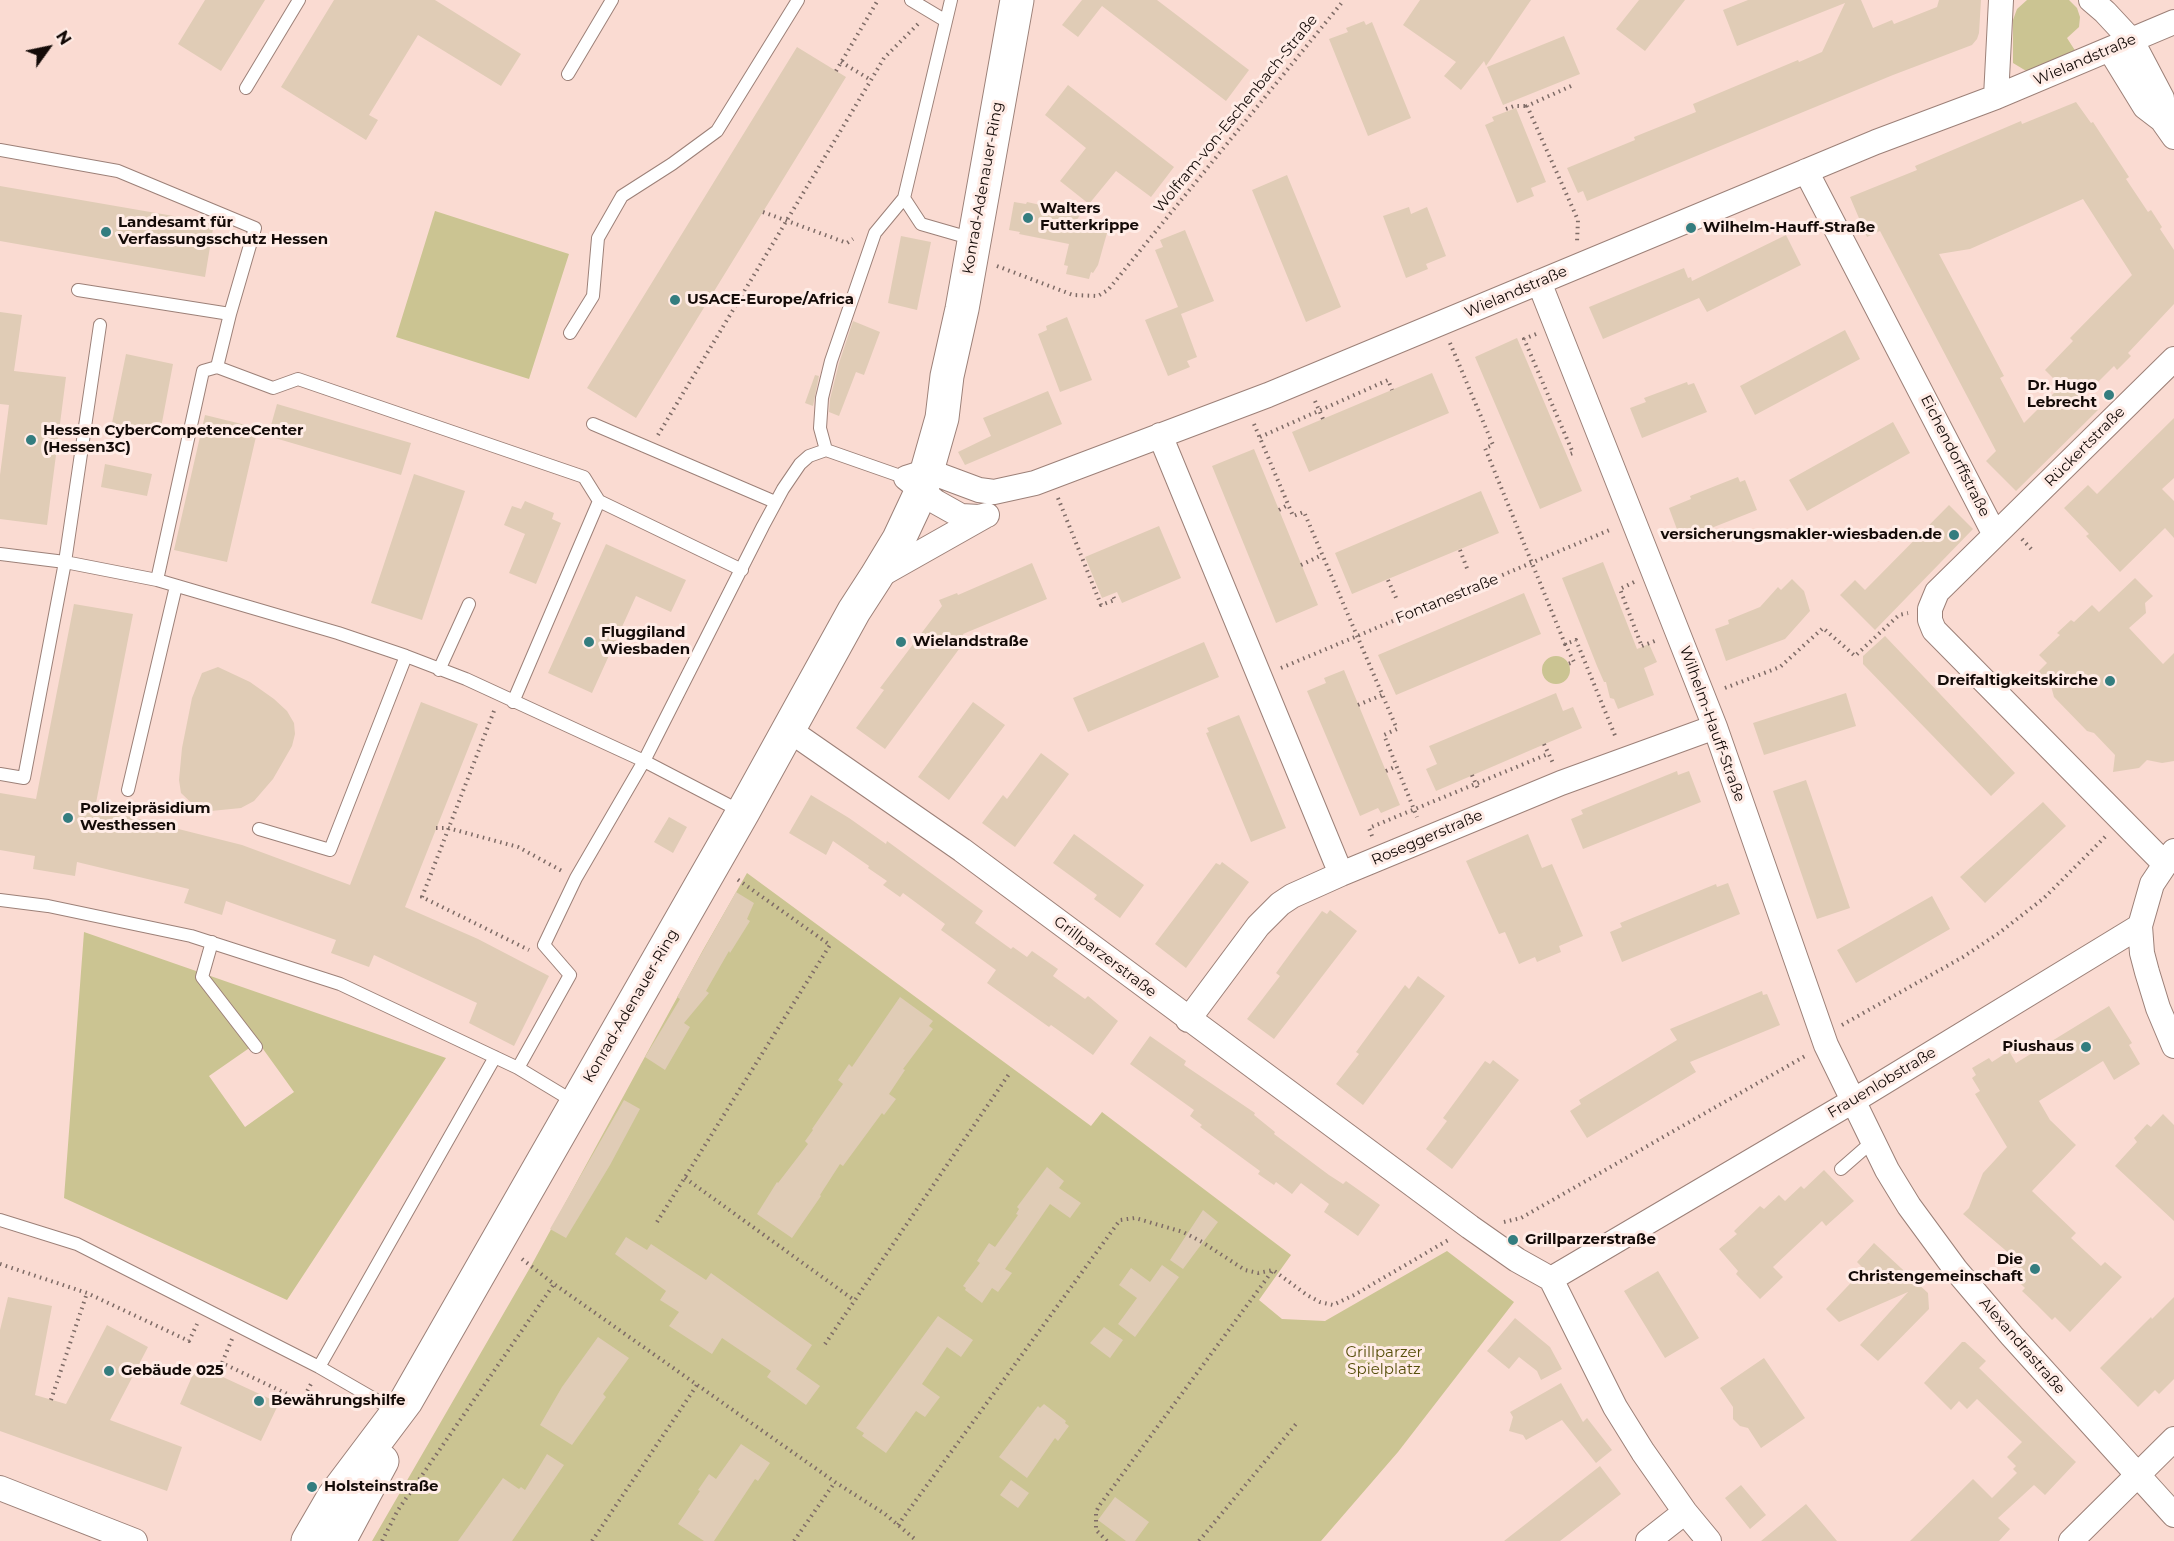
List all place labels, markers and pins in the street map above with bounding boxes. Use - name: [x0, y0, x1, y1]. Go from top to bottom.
- place label: Walters Futterkrippe: [1040, 200, 1139, 235]
- marker: Walters Futterkrippe: [1021, 211, 1035, 225]
- place label: Landesamt für Verfassungsschutz Hessen: [118, 214, 328, 249]
- place label: Wilhelm-Hauff-Straße: [1703, 219, 1875, 237]
- marker: Wilhelm-Hauff-Straße: [1684, 221, 1698, 235]
- marker: Landesamt für Verfassungsschutz Hessen: [99, 225, 113, 239]
- place label: USACE-Europe/Africa: [687, 291, 854, 309]
- marker: USACE-Europe/Africa: [668, 293, 682, 307]
- place label: Dr. Hugo Lebrecht: [2027, 377, 2097, 412]
- marker: Dr. Hugo Lebrecht: [2102, 388, 2116, 402]
- place label: Hessen CyberCompetenceCenter (Hessen3C): [43, 422, 303, 457]
- marker: Hessen CyberCompetenceCenter (Hessen3C): [24, 433, 38, 447]
- place label: versicherungsmakler-wiesbaden.de: [1660, 526, 1942, 544]
- marker: versicherungsmakler-wiesbaden.de: [1947, 528, 1961, 542]
- place label: Fluggiland Wiesbaden: [601, 624, 690, 659]
- place label: Wielandstraße: [913, 633, 1028, 651]
- marker: Fluggiland Wiesbaden: [582, 635, 596, 649]
- marker: Wielandstraße: [894, 635, 908, 649]
- place label: Dreifaltigkeitskirche: [1937, 672, 2098, 690]
- marker: Dreifaltigkeitskirche: [2103, 674, 2117, 688]
- place label: Polizeipräsidium Westhessen: [80, 800, 211, 835]
- marker: Polizeipräsidium Westhessen: [61, 811, 75, 825]
- place label: Piushaus: [2002, 1038, 2074, 1056]
- marker: Piushaus: [2079, 1040, 2093, 1054]
- place label: Grillparzerstraße: [1525, 1231, 1656, 1249]
- marker: Grillparzerstraße: [1506, 1233, 1520, 1247]
- place label: Die Christengemeinschaft: [1848, 1251, 2023, 1286]
- marker: Die Christengemeinschaft: [2028, 1262, 2042, 1276]
- place label: Gebäude 025: [121, 1362, 224, 1380]
- marker: Gebäude 025: [102, 1364, 116, 1378]
- place label: Bewährungshilfe: [271, 1392, 405, 1410]
- marker: Bewährungshilfe: [252, 1394, 266, 1408]
- place label: Holsteinstraße: [324, 1478, 439, 1496]
- marker: Holsteinstraße: [305, 1480, 319, 1494]

